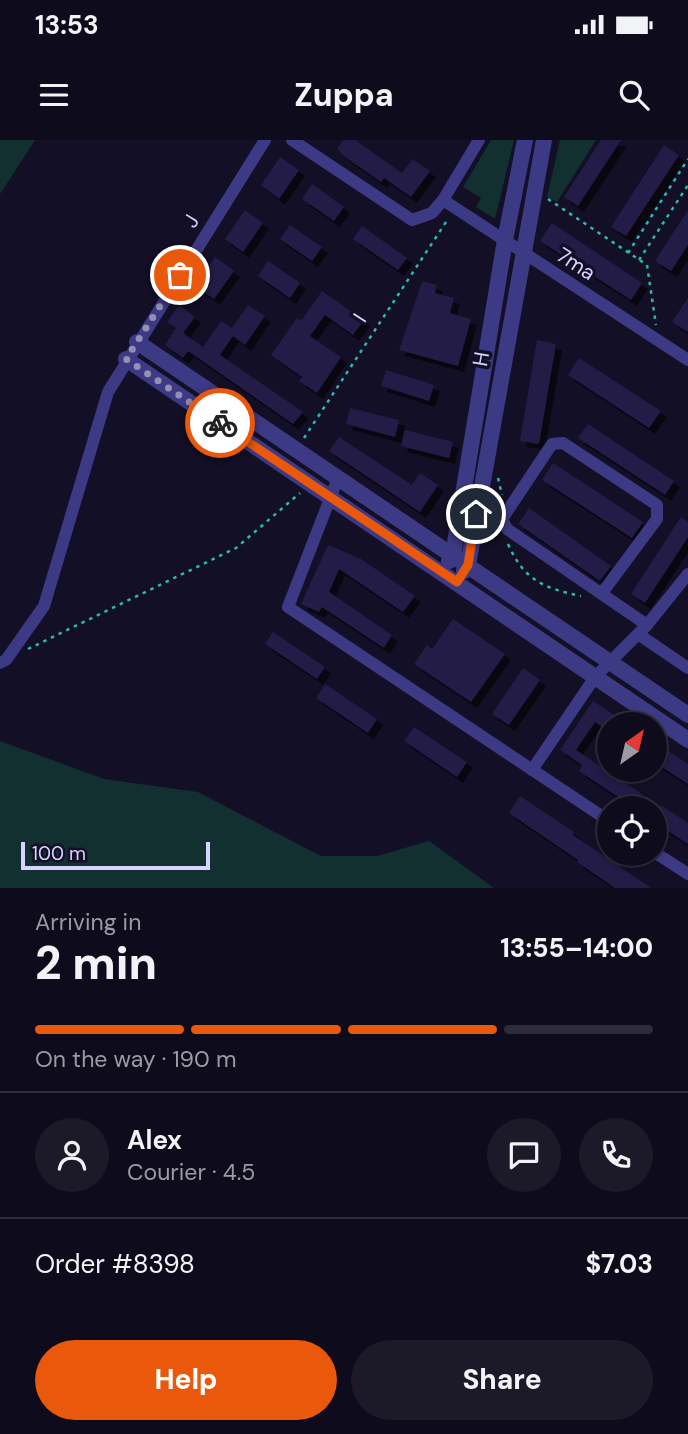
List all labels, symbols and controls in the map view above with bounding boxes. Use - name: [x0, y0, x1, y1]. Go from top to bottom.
- text: 13:53: [35, 8, 99, 42]
- text: Zuppa: [294, 74, 394, 116]
- icon: menu: [35, 76, 73, 114]
- icon: search: [615, 76, 653, 114]
- street label: J: [176, 209, 206, 233]
- street label: 7ma: [551, 241, 601, 287]
- pin: [150, 245, 210, 305]
- icon: bag: [161, 256, 199, 294]
- street label: I: [347, 308, 373, 328]
- street label: H: [466, 350, 496, 368]
- courier: [185, 388, 255, 458]
- icon: bike: [201, 404, 239, 442]
- pin: [446, 484, 506, 544]
- icon: home: [457, 495, 495, 533]
- north arrow: [597, 712, 667, 782]
- map controls: [597, 712, 667, 866]
- button: locate: [597, 796, 667, 866]
- scale bar: [21, 839, 210, 871]
- text: 100 m: [32, 841, 86, 866]
- text: Arriving in: [35, 907, 141, 937]
- text: 13:55–14:00: [500, 931, 653, 965]
- text: 2 min: [35, 933, 157, 993]
- text: On the way · 190 m: [35, 1044, 236, 1074]
- button: person: [35, 1118, 109, 1192]
- button: chat: [487, 1118, 561, 1192]
- button: phone: [579, 1118, 653, 1192]
- text: Alex: [127, 1123, 182, 1157]
- text: Courier · 4.5: [127, 1157, 255, 1187]
- text: Order #8398: [35, 1247, 195, 1281]
- text: $7.03: [585, 1247, 653, 1281]
- button: Help: [35, 1340, 337, 1420]
- button: Share: [351, 1340, 653, 1420]

